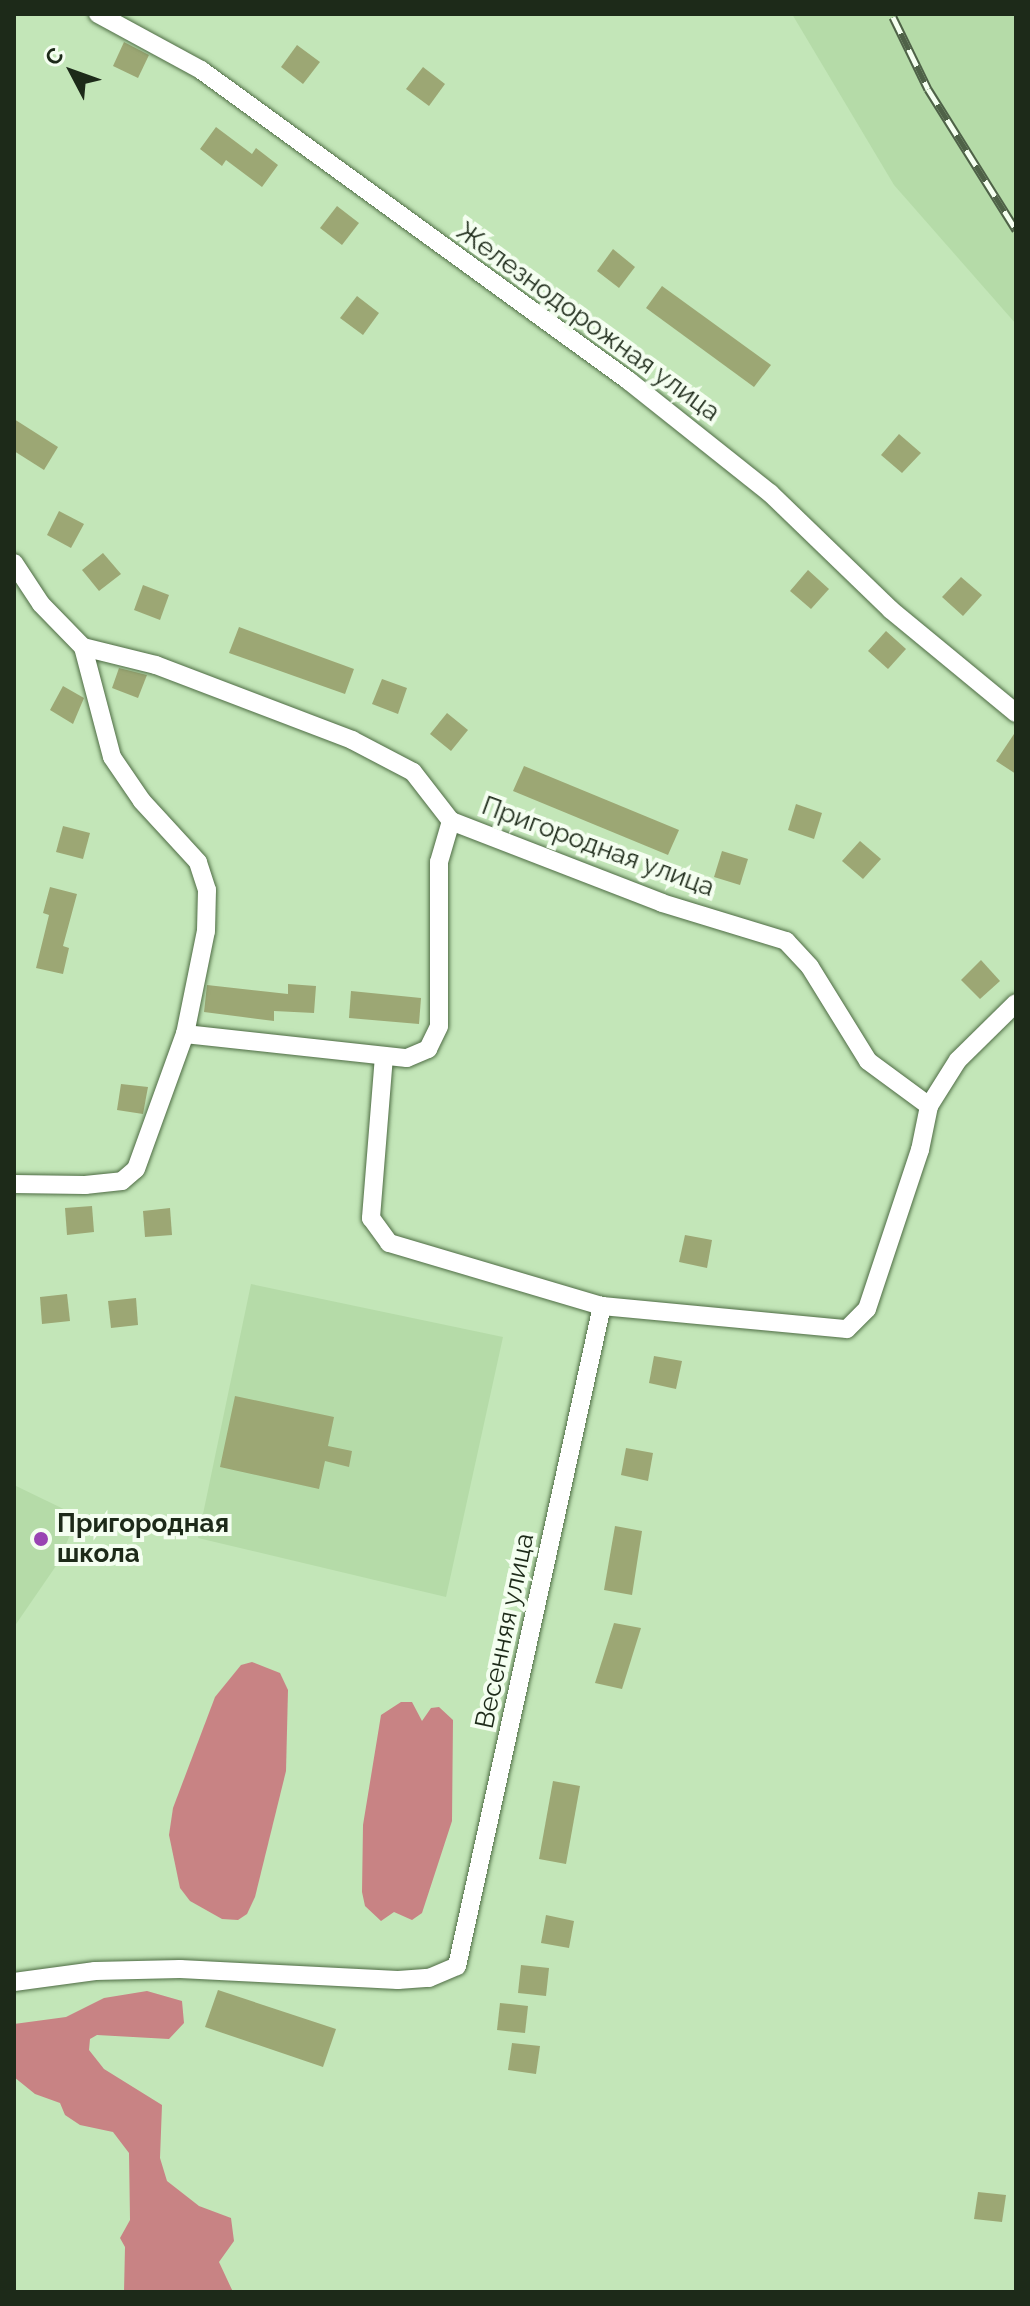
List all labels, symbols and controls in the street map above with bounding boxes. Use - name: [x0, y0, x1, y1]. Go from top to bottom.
- north arrow: [32, 32, 112, 112]
- text: С: [39, 42, 69, 70]
- street label: Железнодорожная улица: [450, 216, 726, 428]
- street label: Пригородная улица: [477, 790, 719, 904]
- place label: Пригородная школа: [57, 1508, 229, 1570]
- marker: Пригородная школа: [32, 1530, 50, 1548]
- street label: Весенняя улица: [469, 1530, 541, 1732]

